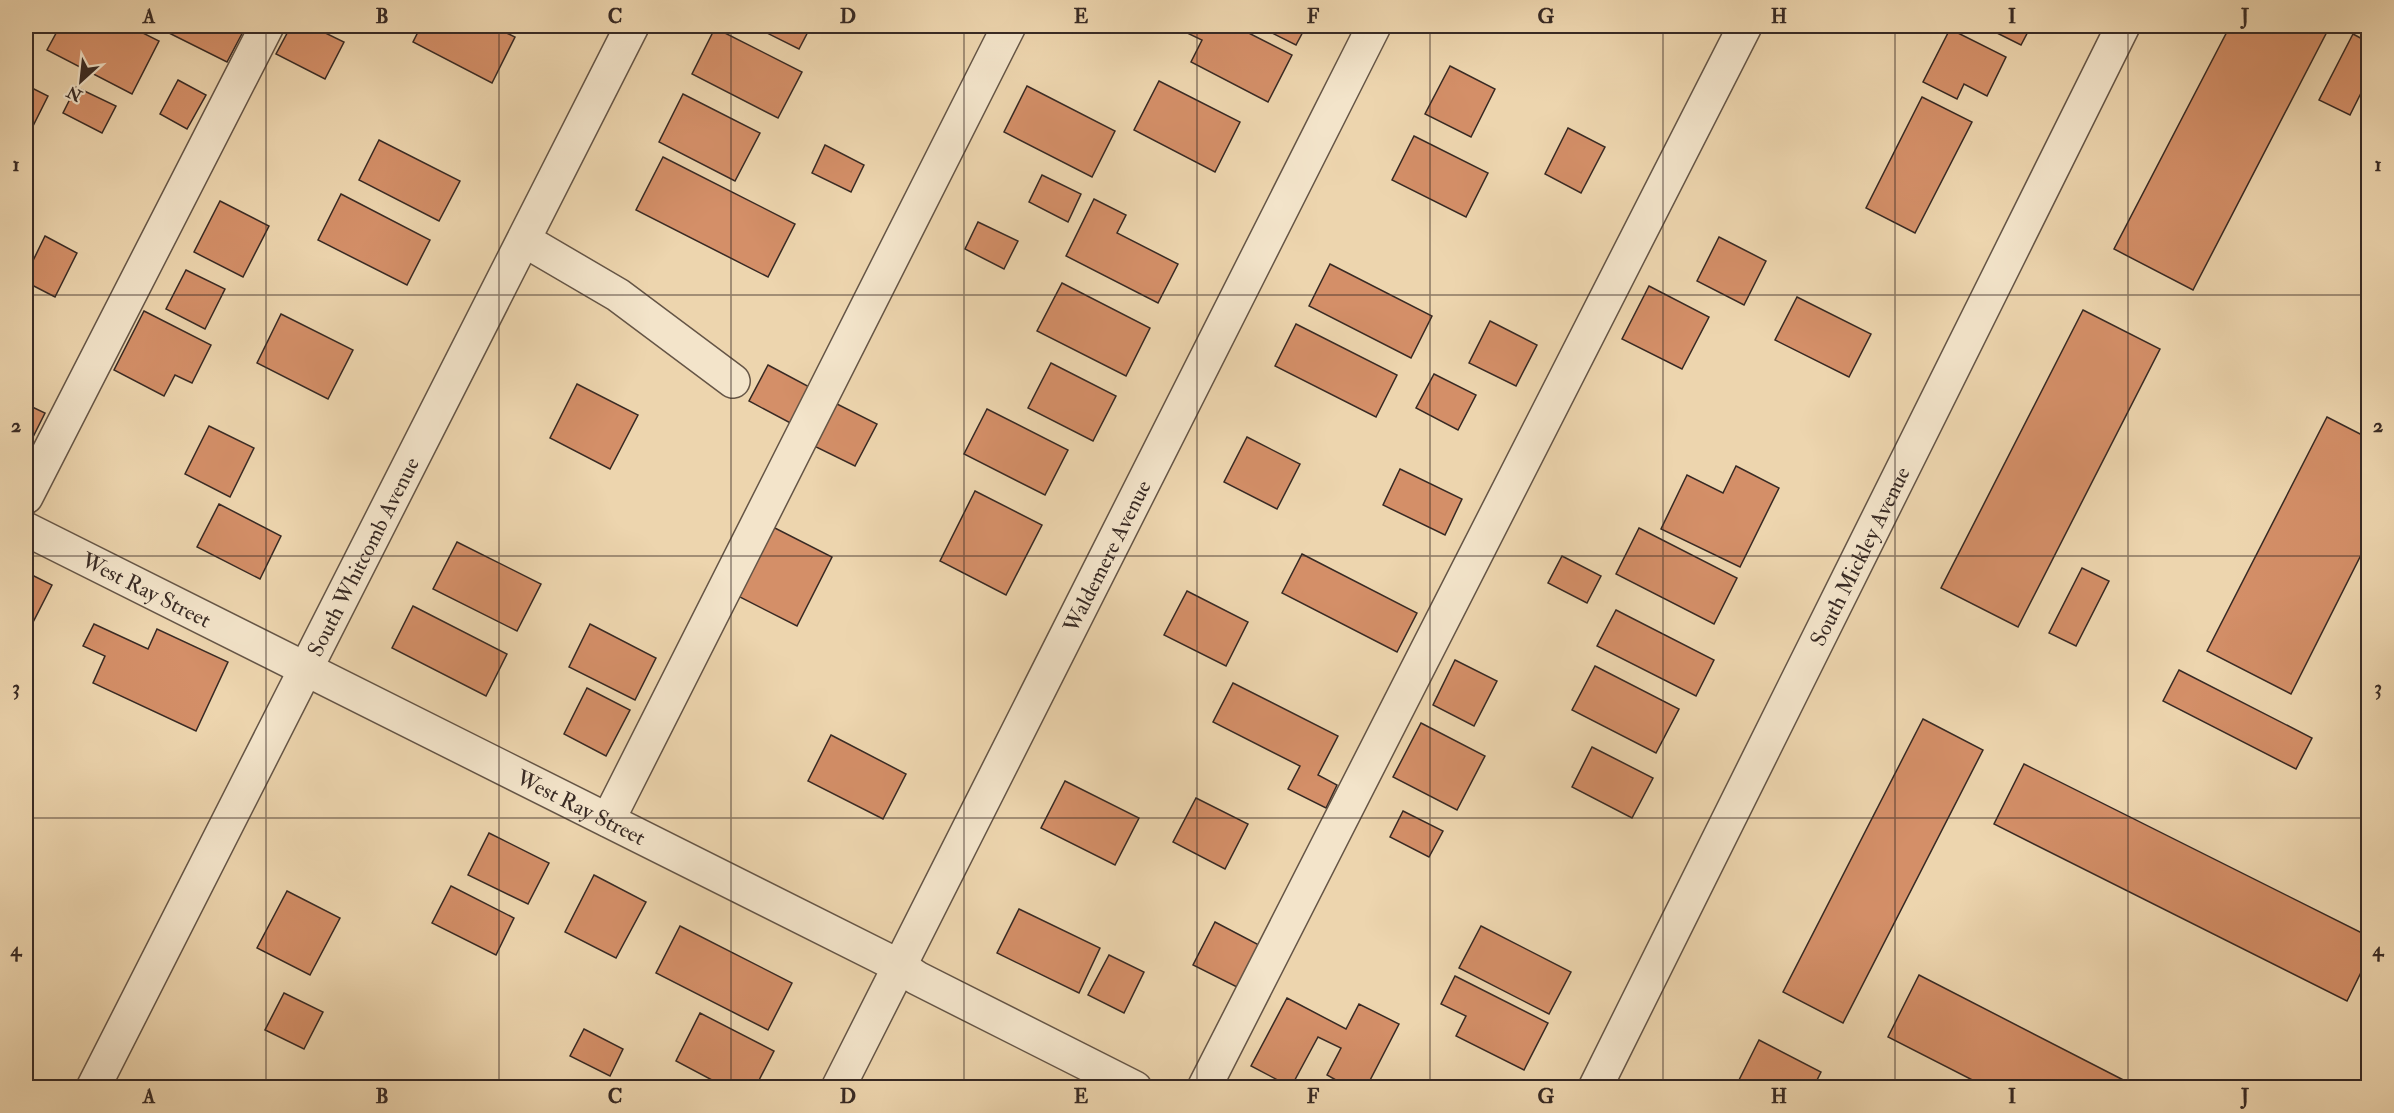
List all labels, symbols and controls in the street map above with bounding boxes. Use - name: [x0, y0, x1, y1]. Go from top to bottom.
- text: A: [142, 4, 156, 29]
- text: B: [375, 4, 389, 29]
- text: C: [608, 4, 622, 29]
- text: D: [840, 4, 856, 29]
- text: E: [1074, 4, 1089, 29]
- text: F: [1307, 4, 1320, 29]
- text: G: [1538, 4, 1555, 29]
- text: H: [1771, 4, 1787, 29]
- text: I: [2008, 4, 2016, 29]
- text: J: [2240, 4, 2249, 29]
- north arrow: [51, 51, 111, 111]
- text: N: [63, 81, 86, 106]
- text: 1: [12, 152, 20, 177]
- text: 1: [2374, 152, 2382, 177]
- text: 2: [11, 413, 21, 438]
- text: 2: [2373, 413, 2383, 438]
- street label: South Whitcomb Avenue: [301, 453, 426, 661]
- street label: South Mickley Avenue: [1804, 462, 1917, 651]
- street label: Waldemere Avenue: [1057, 476, 1158, 638]
- street label: West Ray Street: [76, 546, 216, 634]
- text: 3: [12, 675, 20, 700]
- text: 3: [2374, 675, 2382, 700]
- street label: West Ray Street: [511, 763, 650, 852]
- text: 4: [10, 937, 23, 962]
- text: 4: [2372, 937, 2385, 962]
- text: A: [142, 1084, 156, 1109]
- text: B: [375, 1084, 389, 1109]
- text: C: [608, 1084, 622, 1109]
- text: D: [840, 1084, 856, 1109]
- text: E: [1074, 1084, 1089, 1109]
- text: F: [1307, 1084, 1320, 1109]
- text: G: [1538, 1084, 1555, 1109]
- text: H: [1771, 1084, 1787, 1109]
- text: I: [2008, 1084, 2016, 1109]
- text: J: [2240, 1084, 2249, 1109]

